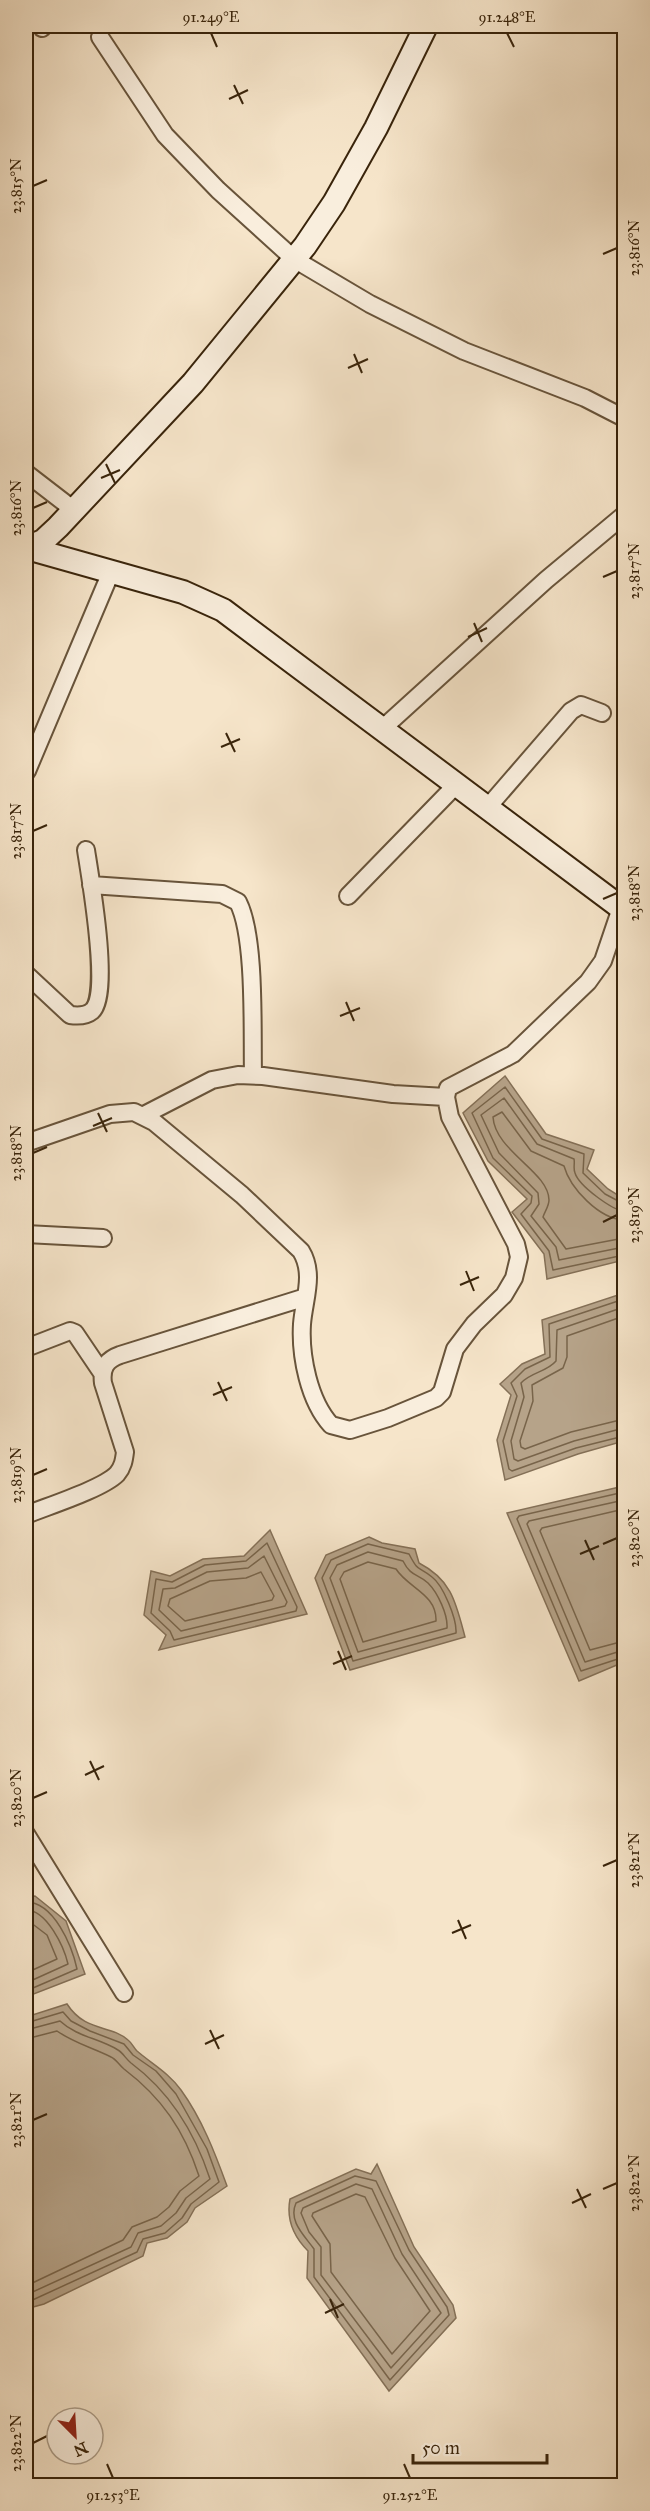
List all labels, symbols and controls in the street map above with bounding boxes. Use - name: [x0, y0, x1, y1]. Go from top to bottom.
- text: 91.249°E: [183, 8, 240, 26]
- text: 91.248°E: [479, 8, 536, 26]
- text: 23.815°N: [7, 158, 25, 214]
- text: 23.816°N: [625, 220, 643, 276]
- text: 23.816°N: [7, 480, 25, 536]
- text: 23.817°N: [625, 542, 643, 599]
- text: 23.817°N: [7, 802, 25, 859]
- text: 23.818°N: [625, 864, 643, 921]
- text: 23.818°N: [7, 1124, 25, 1181]
- text: 23.819°N: [625, 1186, 643, 1243]
- text: 23.819°N: [7, 1446, 25, 1503]
- text: 23.820°N: [625, 1508, 643, 1567]
- text: 23.820°N: [7, 1768, 25, 1827]
- text: 23.821°N: [625, 1832, 643, 1888]
- text: 23.821°N: [7, 2092, 25, 2148]
- text: 23.822°N: [625, 2154, 643, 2212]
- north arrow: [45, 2406, 105, 2466]
- text: 23.822°N: [7, 2414, 25, 2472]
- scale bar: [413, 2427, 546, 2465]
- text: 50 m: [422, 2437, 460, 2459]
- text: N: [70, 2438, 91, 2461]
- text: 91.253°E: [86, 2486, 140, 2504]
- text: 91.252°E: [383, 2486, 438, 2504]

